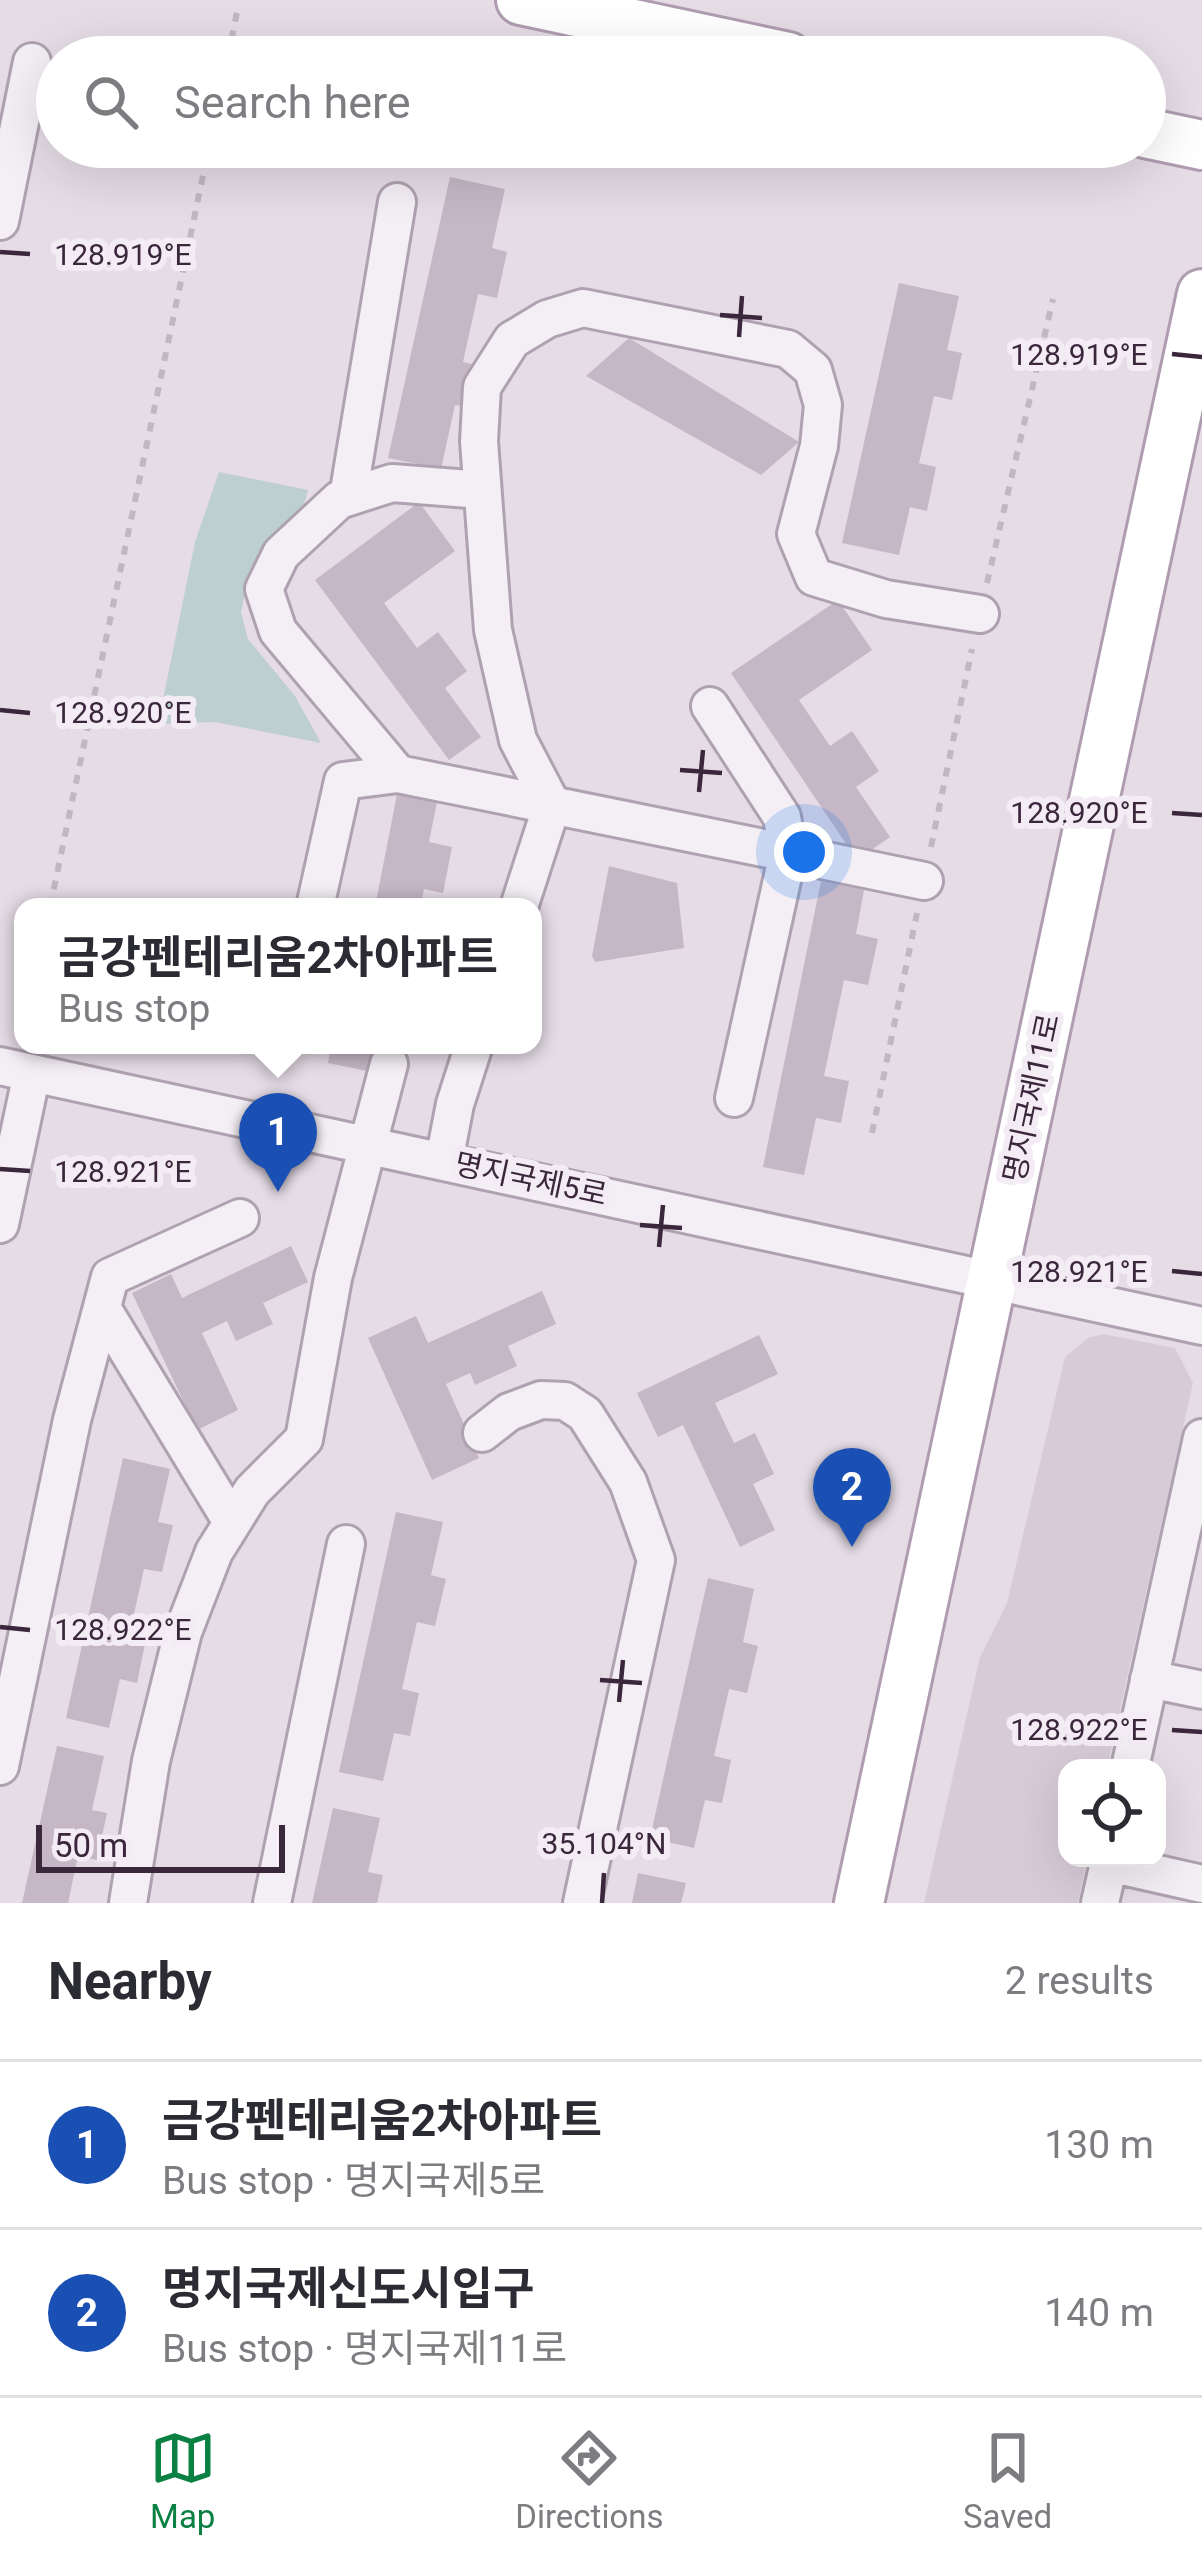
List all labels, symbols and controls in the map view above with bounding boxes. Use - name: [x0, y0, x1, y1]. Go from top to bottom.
- search box: [36, 36, 1166, 168]
- icon: search: [78, 69, 144, 135]
- text: Search here: [174, 76, 411, 129]
- text: 128.919°E: [54, 237, 192, 272]
- text: 128.919°E: [1010, 337, 1148, 372]
- text: 128.920°E: [54, 695, 192, 730]
- text: 128.920°E: [1010, 795, 1148, 830]
- your location: [774, 822, 834, 882]
- popup: [14, 898, 542, 1054]
- text: 금강펜테리움2차아파트: [58, 931, 498, 984]
- text: Bus stop: [58, 986, 210, 1032]
- street label: 명지국제11로: [996, 1010, 1066, 1186]
- pin: 1: [239, 1093, 317, 1192]
- street label: 명지국제5로: [452, 1146, 610, 1212]
- text: 128.921°E: [54, 1154, 192, 1189]
- text: 128.921°E: [1010, 1254, 1148, 1289]
- pin: 2: [813, 1448, 891, 1547]
- text: 128.922°E: [54, 1612, 192, 1647]
- text: 128.922°E: [1010, 1712, 1148, 1747]
- map controls: [1058, 1759, 1166, 1867]
- button: locate: [1058, 1759, 1166, 1867]
- scale bar: [36, 1819, 285, 1872]
- text: 50 m: [54, 1826, 128, 1865]
- text: 35.104°N: [542, 1826, 666, 1861]
- text: Nearby: [48, 1952, 212, 2011]
- text: 2 results: [1005, 1958, 1154, 2004]
- text: 금강펜테리움2차아파트: [162, 2094, 602, 2147]
- text: 1: [76, 2122, 98, 2168]
- text: 130 m: [1044, 2122, 1154, 2168]
- text: Bus stop · 명지국제5로: [162, 2158, 545, 2204]
- text: 명지국제신도시입구: [162, 2262, 535, 2315]
- text: 2: [76, 2290, 98, 2336]
- text: 140 m: [1044, 2290, 1154, 2336]
- text: Bus stop · 명지국제11로: [162, 2326, 567, 2372]
- tab: Map: [150, 2425, 216, 2536]
- tab: Directions: [515, 2425, 664, 2536]
- tab: Saved: [963, 2425, 1052, 2536]

